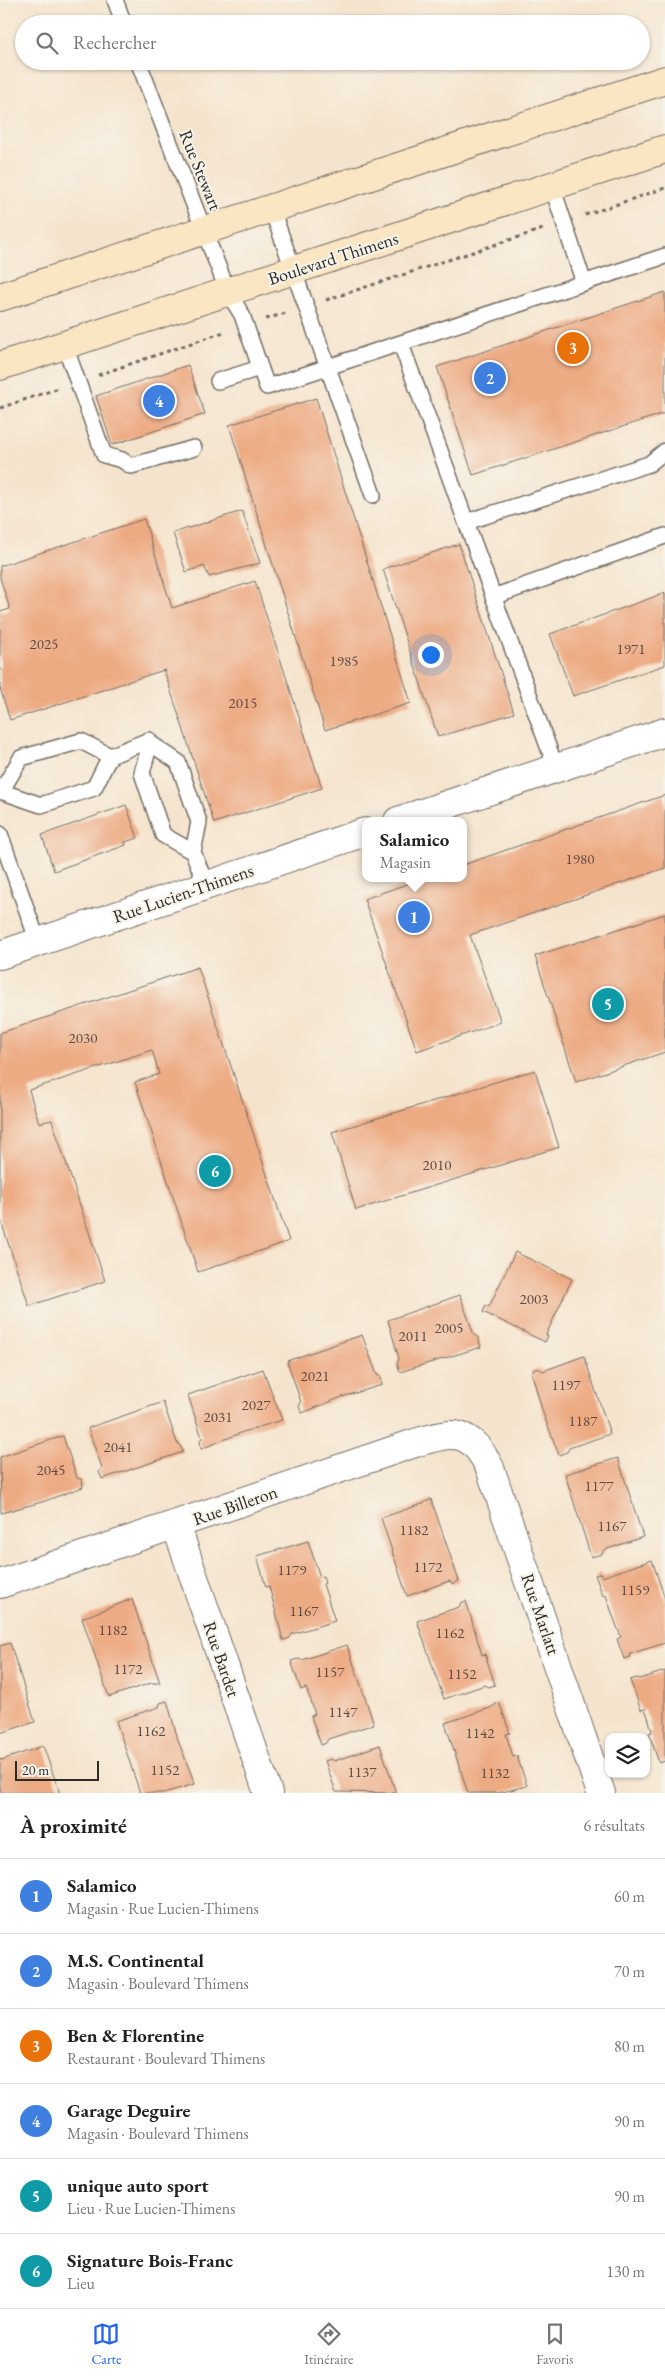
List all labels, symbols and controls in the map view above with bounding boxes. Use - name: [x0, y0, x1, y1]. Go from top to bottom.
- search box: [15, 15, 650, 70]
- icon: search: [33, 29, 61, 57]
- text: Rechercher: [73, 30, 156, 55]
- street label: Rue Stewart: [174, 126, 228, 214]
- street label: Boulevard Thimens: [265, 226, 401, 290]
- pin: 3: [557, 329, 589, 367]
- pin: 2: [474, 359, 506, 397]
- pin: 4: [143, 382, 175, 420]
- house number: 2025: [30, 634, 58, 653]
- house number: 1971: [617, 639, 645, 658]
- your location: [418, 642, 444, 668]
- house number: 1985: [330, 651, 358, 670]
- house number: 2015: [229, 693, 257, 712]
- popup: [362, 817, 467, 882]
- text: Salamico: [380, 827, 449, 852]
- house number: 1980: [566, 849, 594, 868]
- text: Magasin: [380, 852, 431, 873]
- street label: Rue Lucien-Thimens: [110, 858, 256, 928]
- pin: 1: [398, 898, 430, 936]
- pin: 5: [592, 985, 624, 1023]
- house number: 2030: [69, 1028, 97, 1047]
- pin: 6: [199, 1152, 231, 1190]
- house number: 2010: [423, 1155, 451, 1174]
- house number: 2003: [520, 1289, 548, 1308]
- house number: 2005: [435, 1318, 463, 1337]
- house number: 2011: [399, 1326, 427, 1345]
- house number: 2021: [301, 1366, 329, 1385]
- house number: 1197: [552, 1375, 581, 1394]
- house number: 2027: [242, 1395, 271, 1414]
- house number: 2031: [204, 1407, 232, 1426]
- house number: 1187: [569, 1411, 598, 1430]
- house number: 2041: [104, 1437, 132, 1456]
- house number: 2045: [37, 1460, 65, 1479]
- house number: 1177: [585, 1476, 614, 1495]
- street label: Rue Billeron: [190, 1480, 281, 1530]
- house number: 1167: [598, 1516, 627, 1535]
- house number: 1182: [400, 1520, 429, 1539]
- house number: 1172: [414, 1557, 443, 1576]
- house number: 1179: [278, 1560, 306, 1579]
- street label: Rue Marlatt: [516, 1570, 566, 1658]
- house number: 1159: [621, 1580, 649, 1599]
- house number: 1167: [290, 1601, 319, 1620]
- street label: Rue Bardet: [198, 1618, 246, 1700]
- house number: 1182: [99, 1620, 128, 1639]
- house number: 1162: [436, 1623, 465, 1642]
- house number: 1172: [114, 1659, 143, 1678]
- house number: 1157: [316, 1662, 345, 1681]
- house number: 1152: [448, 1664, 477, 1683]
- house number: 1147: [329, 1702, 358, 1721]
- house number: 1162: [137, 1721, 166, 1740]
- house number: 1142: [466, 1723, 495, 1742]
- map controls: [605, 1733, 650, 1778]
- button: layers: [605, 1733, 650, 1778]
- scale bar: [15, 1758, 99, 1781]
- house number: 1152: [151, 1760, 180, 1779]
- text: 20 m: [22, 1761, 49, 1779]
- house number: 1137: [348, 1762, 377, 1781]
- house number: 1132: [481, 1763, 510, 1782]
- text: À proximité: [20, 1812, 127, 1839]
- text: 6 résultats: [583, 1815, 645, 1836]
- text: Salamico: [67, 1873, 137, 1898]
- text: 1: [32, 1886, 40, 1907]
- text: 60 m: [614, 1886, 645, 1907]
- text: Magasin · Rue Lucien-Thimens: [67, 1898, 259, 1919]
- text: M.S. Continental: [67, 1948, 204, 1973]
- text: 2: [32, 1961, 40, 1982]
- text: 70 m: [614, 1961, 645, 1982]
- text: Magasin · Boulevard Thimens: [67, 1973, 249, 1994]
- text: Ben & Florentine: [67, 2023, 204, 2048]
- text: 3: [32, 2036, 40, 2057]
- text: 80 m: [614, 2036, 645, 2057]
- text: Restaurant · Boulevard Thimens: [67, 2048, 265, 2069]
- text: Garage Deguire: [67, 2098, 191, 2123]
- text: 4: [32, 2111, 40, 2132]
- text: 90 m: [614, 2111, 645, 2132]
- text: Magasin · Boulevard Thimens: [67, 2123, 249, 2144]
- text: unique auto sport: [67, 2173, 209, 2198]
- text: 5: [32, 2186, 40, 2207]
- text: 90 m: [614, 2186, 645, 2207]
- text: Lieu · Rue Lucien-Thimens: [67, 2198, 235, 2219]
- text: Signature Bois-Franc: [67, 2248, 233, 2273]
- text: 6: [32, 2261, 40, 2282]
- text: 130 m: [606, 2261, 645, 2282]
- text: Lieu: [67, 2273, 95, 2294]
- tab: Carte: [91, 2320, 121, 2368]
- tab: Itinéraire: [304, 2320, 353, 2368]
- tab: Favoris: [536, 2320, 574, 2368]

